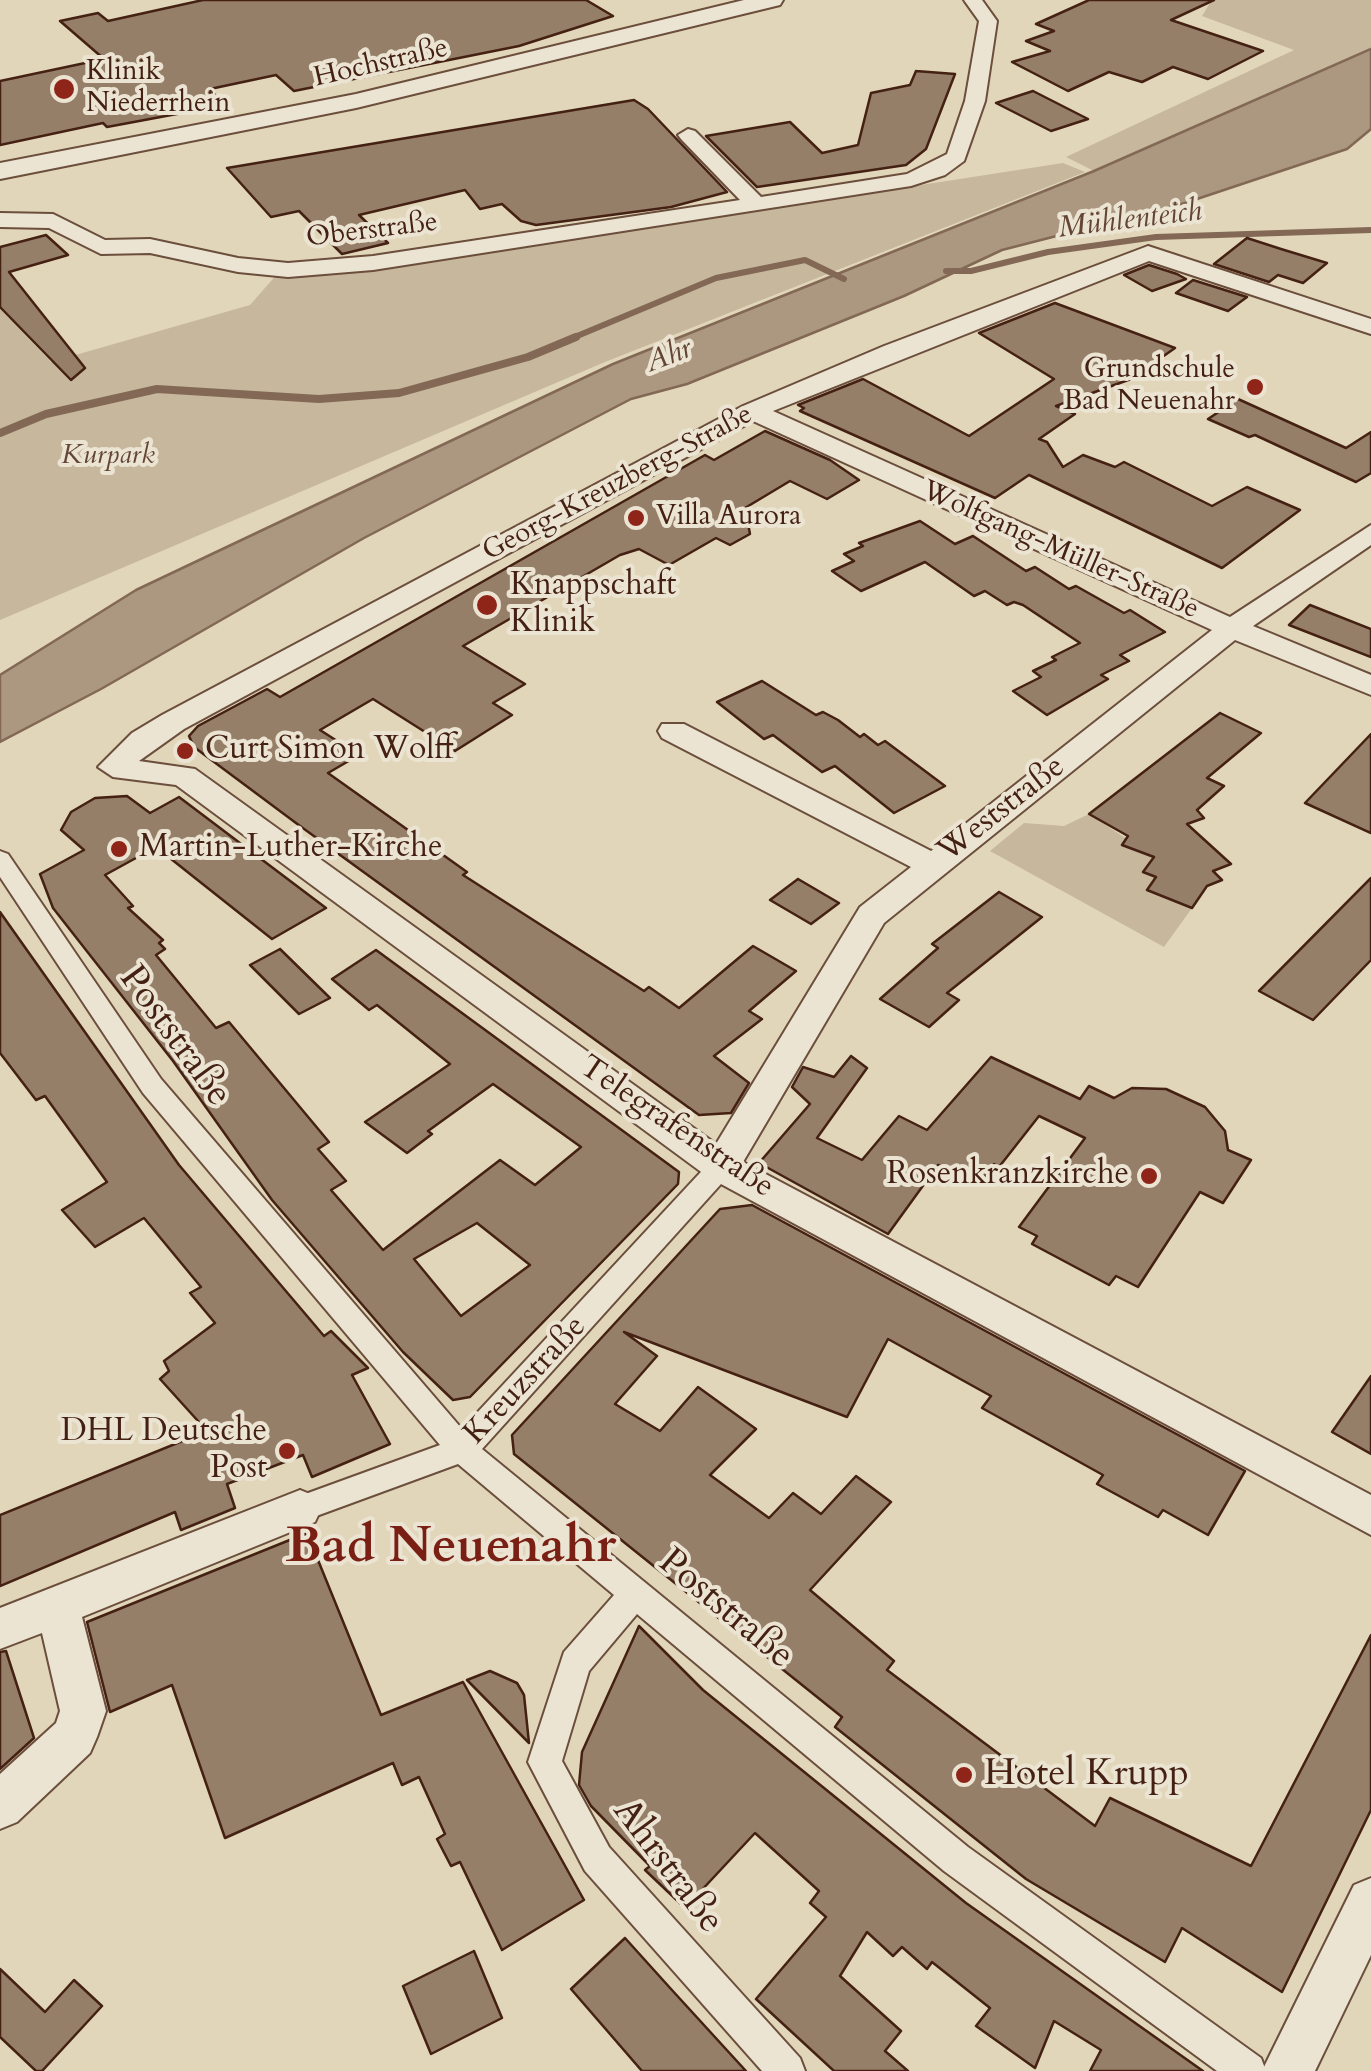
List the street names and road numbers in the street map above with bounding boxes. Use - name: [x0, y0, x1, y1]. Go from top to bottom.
- street label: Hochstraße: [311, 32, 451, 96]
- street label: Oberstraße: [304, 206, 440, 256]
- street label: Georg-Kreuzberg-Straße: [477, 399, 759, 569]
- street label: Wolfgang-Müller-Straße: [916, 475, 1204, 627]
- street label: Weststraße: [931, 749, 1073, 871]
- street label: Poststraße: [108, 958, 240, 1116]
- street label: Telegrafenstraße: [571, 1049, 781, 1207]
- street label: Kreuzstraße: [457, 1309, 595, 1453]
- street label: Poststraße: [648, 1540, 802, 1680]
- street label: Ahrstraße: [602, 1791, 732, 1943]

